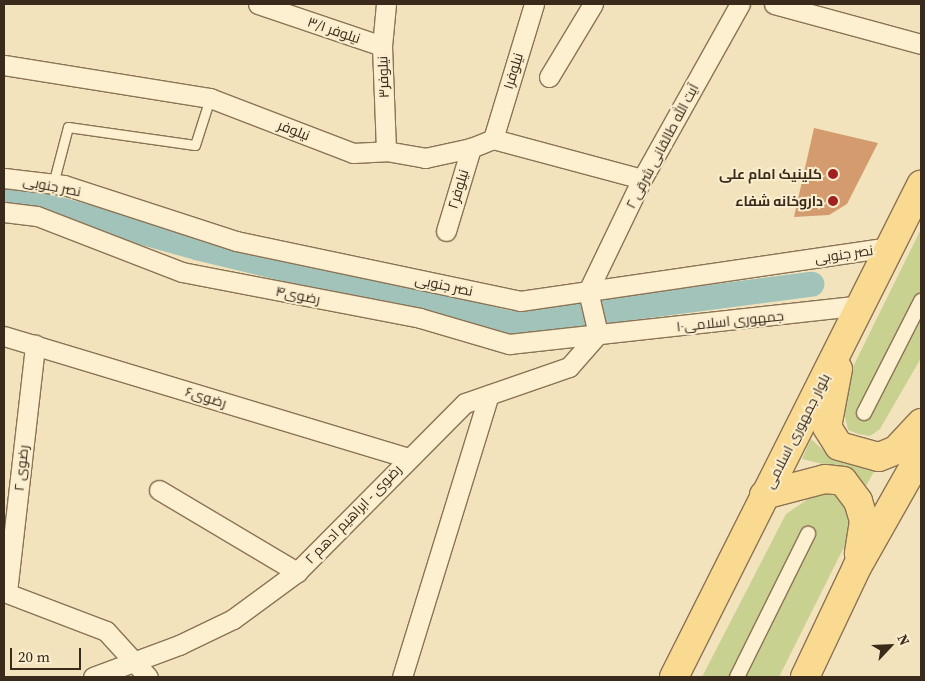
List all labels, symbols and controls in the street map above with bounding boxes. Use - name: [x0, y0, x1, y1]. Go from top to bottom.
- street label: نیلوفر ۳/۱: [305, 13, 363, 47]
- street label: نیلوفر۱: [500, 51, 526, 91]
- street label: نیلوفر۳: [374, 56, 392, 98]
- street label: آیت الله طالقانی شرقی ۲: [622, 81, 702, 211]
- street label: نیلوفر: [276, 116, 312, 144]
- place label: کلینیک امام علی: [719, 166, 822, 182]
- street label: نیلوفر۲: [444, 167, 472, 211]
- marker: کلینیک امام علی: [826, 167, 840, 181]
- street label: نصر جنوبی: [22, 172, 82, 200]
- place label: داروخانه شفاء: [735, 193, 823, 209]
- marker: داروخانه شفاء: [827, 195, 839, 207]
- street label: نصر جنوبی: [814, 242, 874, 266]
- street label: نصر جنوبی: [414, 271, 474, 299]
- street label: رضوی۴: [274, 282, 322, 308]
- street label: جمهوری اسلامی۱۰: [675, 307, 785, 335]
- street label: بلوار جمهوری اسلامی: [761, 371, 833, 491]
- street label: رضوی۶: [183, 383, 229, 411]
- street label: رضوی ۲: [10, 444, 32, 492]
- street label: رضوی - ابراهیم ادهم ۲: [301, 461, 405, 567]
- north arrow: [865, 621, 915, 671]
- text: N: [892, 631, 915, 649]
- scale bar: [12, 638, 84, 670]
- text: 20 m: [18, 646, 50, 667]

